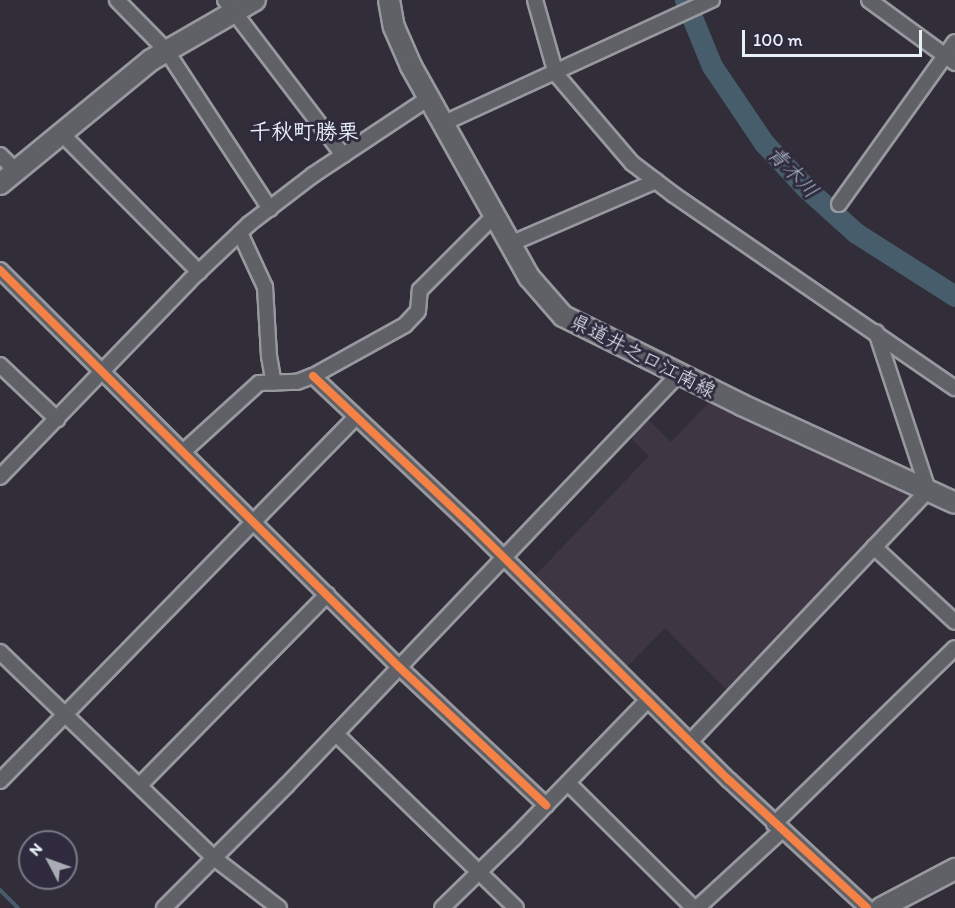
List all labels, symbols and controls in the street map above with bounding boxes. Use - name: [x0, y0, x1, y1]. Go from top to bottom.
- scale bar: [745, 18, 925, 56]
- text: 100 m: [753, 29, 803, 51]
- district label: 千秋町勝栗: [249, 119, 359, 145]
- water label: 青木川: [762, 141, 824, 203]
- street label: 県道井之口江南線: [566, 309, 720, 403]
- north arrow: [18, 830, 78, 890]
- text: N: [25, 839, 46, 859]

